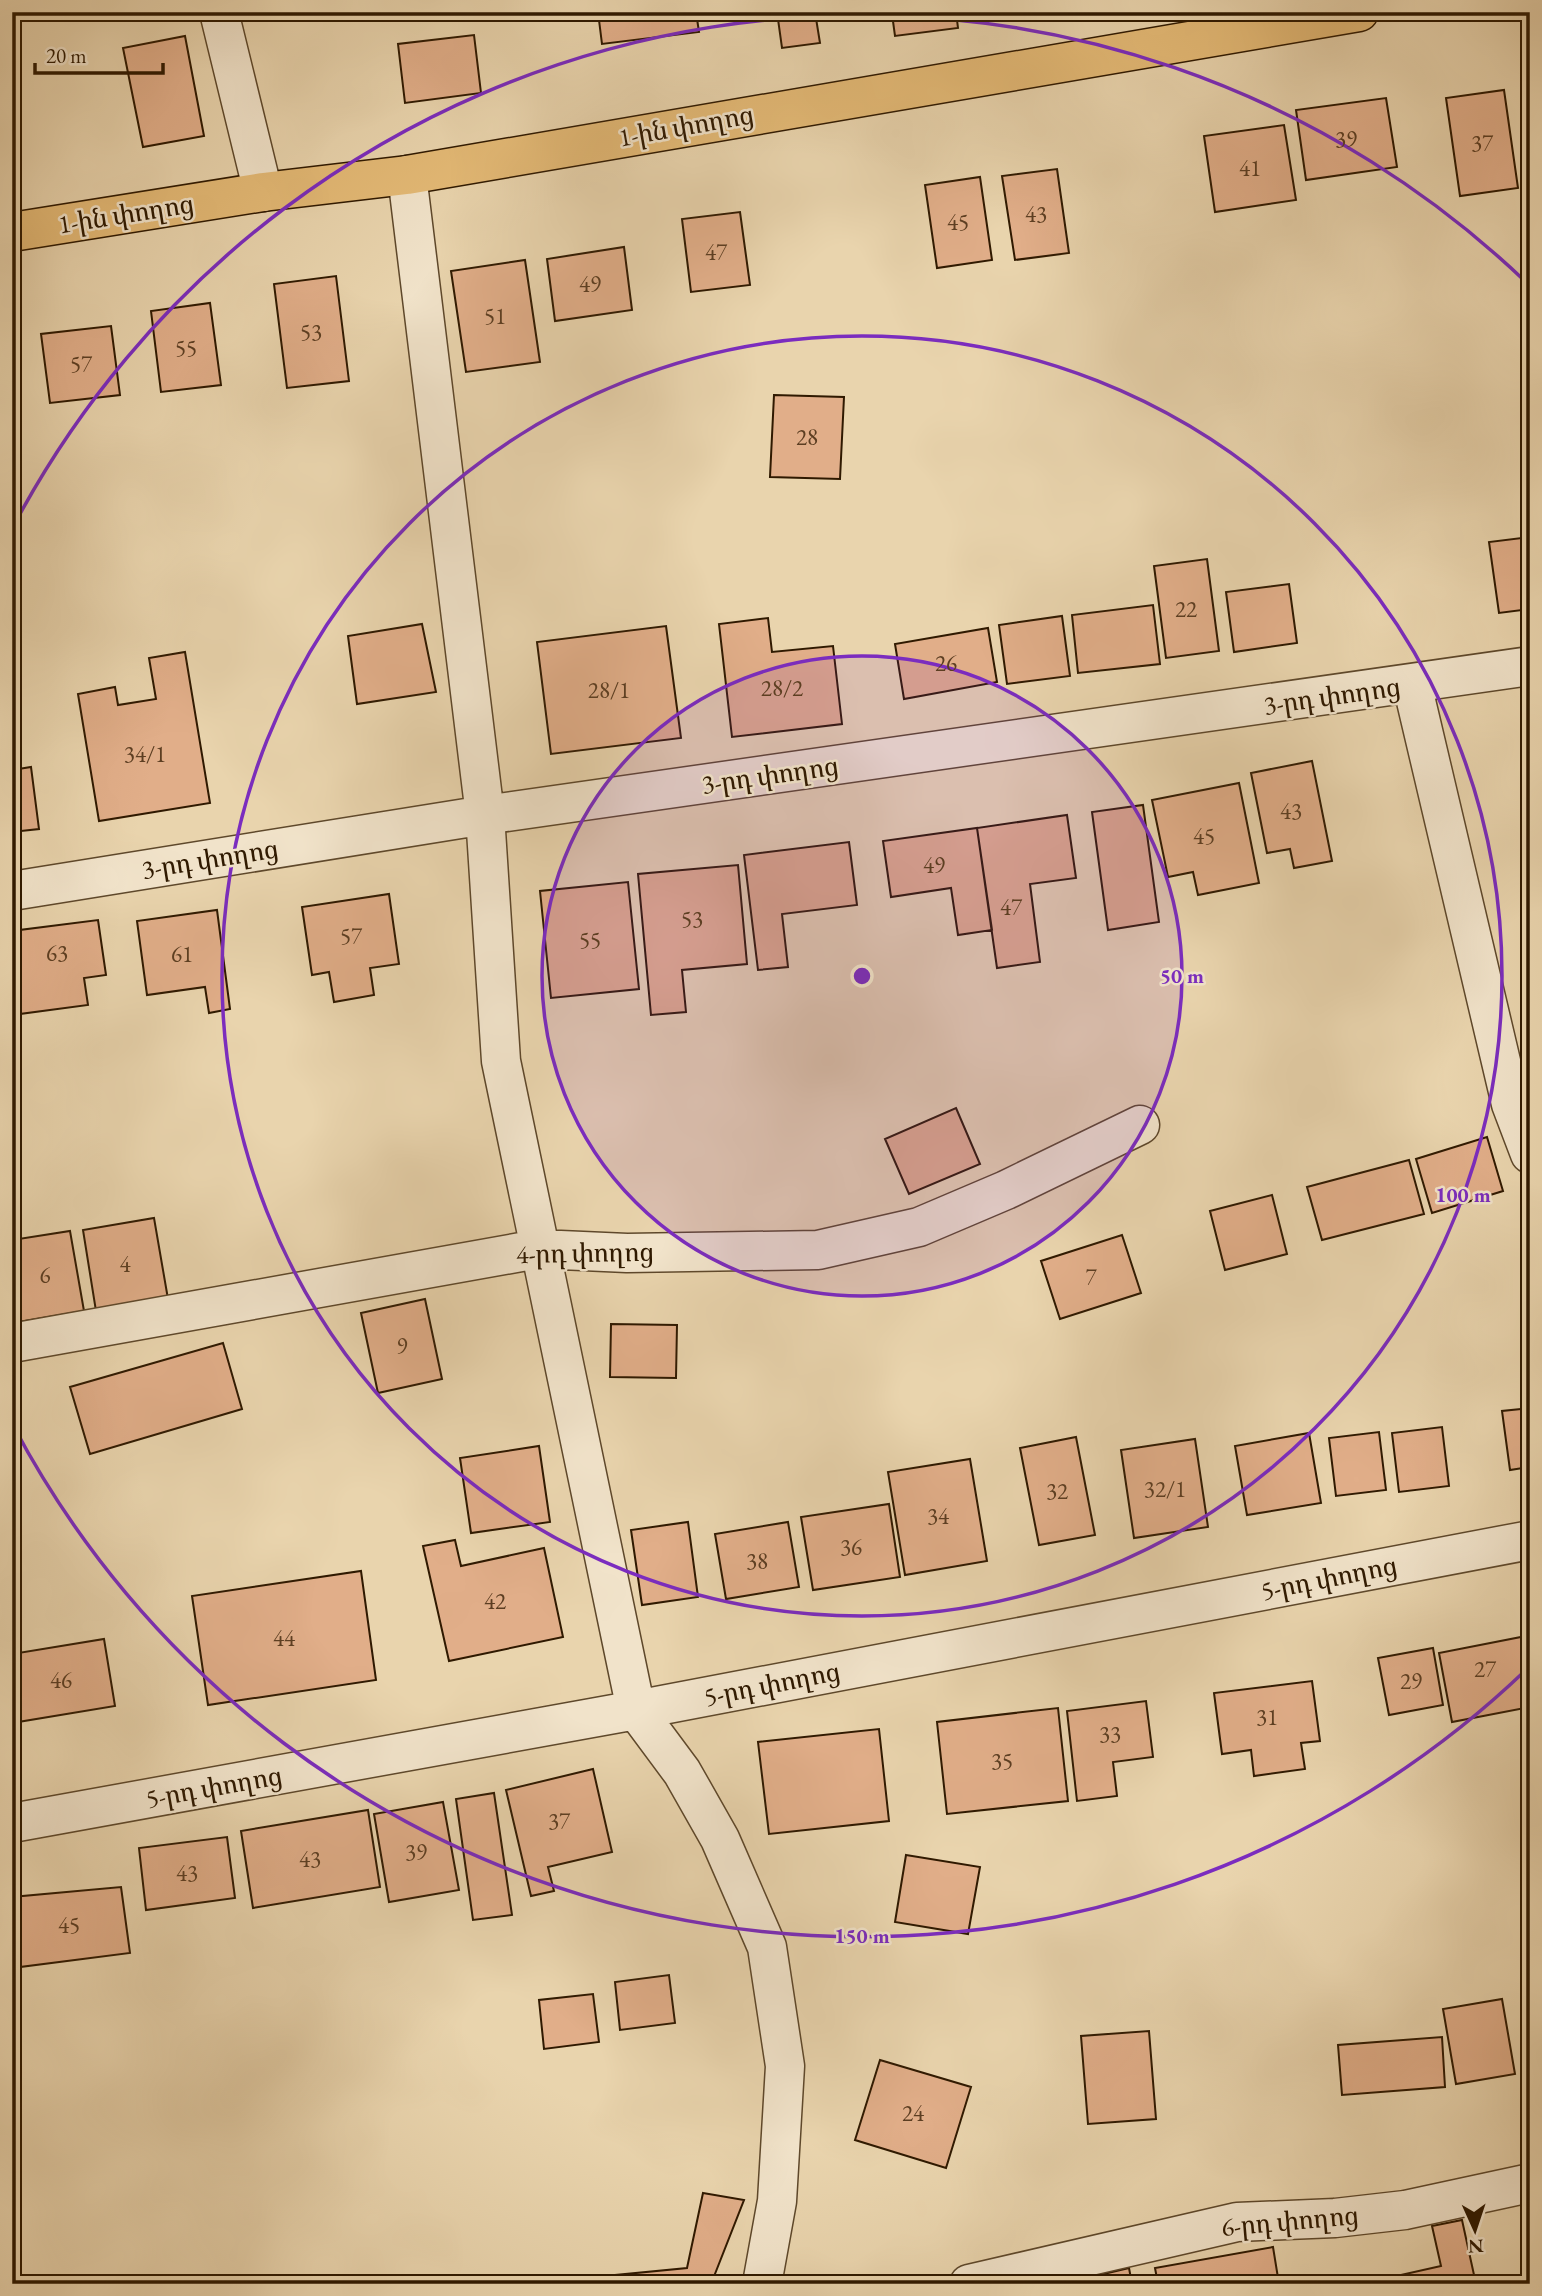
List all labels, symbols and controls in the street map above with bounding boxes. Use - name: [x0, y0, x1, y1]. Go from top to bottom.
- scale bar: [35, 32, 163, 76]
- text: 20 m: [46, 42, 87, 69]
- street label: 1-ին փողոց: [616, 97, 756, 155]
- house number: 39: [1335, 124, 1357, 154]
- house number: 37: [1471, 128, 1494, 158]
- house number: 41: [1239, 153, 1261, 183]
- street label: 1-ին փողոց: [56, 187, 196, 241]
- house number: 43: [1025, 199, 1047, 229]
- house number: 45: [947, 207, 969, 237]
- house number: 47: [705, 237, 728, 267]
- house number: 49: [579, 269, 601, 299]
- house number: 51: [484, 301, 506, 331]
- house number: 53: [300, 317, 322, 347]
- house number: 55: [175, 333, 197, 363]
- house number: 57: [70, 349, 93, 379]
- house number: 28: [796, 422, 818, 452]
- house number: 22: [1175, 594, 1197, 624]
- house number: 26: [935, 648, 957, 678]
- street label: 3-րդ փողոց: [1261, 670, 1403, 722]
- house number: 28/2: [761, 673, 803, 703]
- house number: 28/1: [588, 675, 630, 705]
- house number: 34/1: [124, 739, 166, 769]
- street label: 3-րդ փողոց: [699, 749, 841, 801]
- house number: 43: [1280, 796, 1302, 826]
- house number: 45: [1193, 821, 1215, 851]
- street label: 3-րդ փողոց: [139, 831, 281, 887]
- house number: 49: [923, 850, 945, 880]
- house number: 47: [1000, 892, 1023, 922]
- house number: 53: [681, 904, 703, 934]
- house number: 57: [340, 921, 363, 951]
- house number: 55: [579, 925, 601, 955]
- house number: 63: [46, 938, 68, 968]
- house number: 61: [171, 939, 193, 969]
- text: 50 m: [1160, 962, 1204, 989]
- centre of rings: [850, 964, 874, 988]
- text: 100 m: [1435, 1181, 1491, 1208]
- street label: 4-րդ փողոց: [516, 1235, 654, 1271]
- house number: 4: [119, 1249, 131, 1279]
- house number: 6: [39, 1260, 51, 1290]
- house number: 7: [1085, 1262, 1097, 1292]
- house number: 9: [396, 1331, 408, 1361]
- house number: 32/1: [1144, 1474, 1186, 1504]
- house number: 32: [1046, 1476, 1068, 1506]
- house number: 34: [927, 1501, 950, 1531]
- house number: 36: [840, 1532, 862, 1562]
- house number: 38: [746, 1546, 768, 1576]
- street label: 5-րդ փողոց: [1258, 1548, 1400, 1608]
- house number: 42: [484, 1586, 506, 1616]
- house number: 44: [273, 1623, 296, 1653]
- street label: 5-րդ փողոց: [701, 1654, 843, 1714]
- house number: 27: [1474, 1654, 1497, 1684]
- house number: 46: [50, 1665, 72, 1695]
- house number: 29: [1400, 1666, 1422, 1696]
- house number: 31: [1256, 1702, 1278, 1732]
- house number: 33: [1099, 1719, 1121, 1749]
- house number: 35: [991, 1746, 1013, 1776]
- street label: 5-րդ փողոց: [143, 1758, 285, 1816]
- house number: 37: [548, 1806, 571, 1836]
- house number: 39: [405, 1837, 427, 1867]
- house number: 43: [299, 1844, 321, 1874]
- house number: 43: [176, 1858, 198, 1888]
- house number: 45: [58, 1910, 80, 1940]
- text: 150 m: [834, 1922, 890, 1949]
- house number: 24: [902, 2098, 925, 2128]
- north arrow: [1440, 2194, 1510, 2264]
- street label: 6-րդ փողոց: [1220, 2198, 1360, 2244]
- text: N: [1467, 2234, 1484, 2259]

